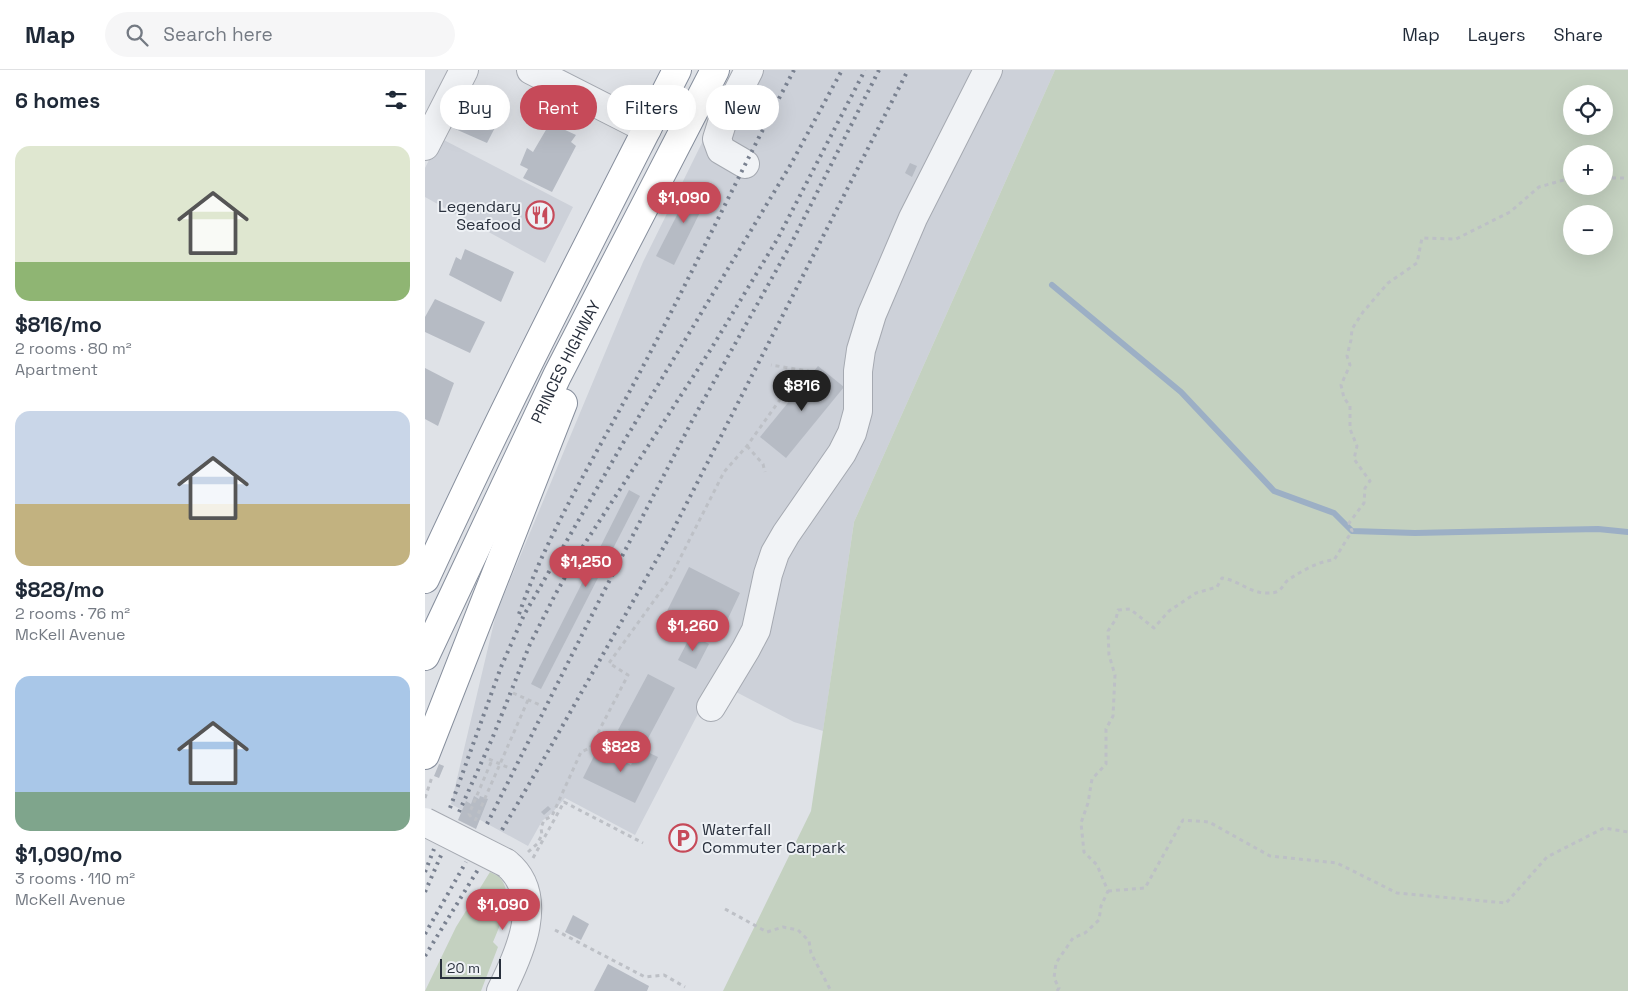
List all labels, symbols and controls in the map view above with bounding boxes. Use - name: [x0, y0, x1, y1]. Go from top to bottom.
- search box: [105, 12, 455, 57]
- text: Map: [25, 19, 75, 50]
- icon: search: [123, 21, 151, 49]
- text: Search here: [163, 22, 273, 47]
- text: Map: [1402, 23, 1440, 46]
- text: Layers: [1468, 23, 1525, 46]
- text: Share: [1553, 23, 1603, 46]
- chip: Buy: [440, 85, 510, 130]
- chip: Rent: [520, 85, 597, 130]
- chip: Filters: [607, 85, 696, 130]
- chip: New: [706, 85, 779, 130]
- map controls: [1563, 85, 1613, 255]
- button: locate: [1563, 85, 1613, 135]
- icon: filters: [382, 86, 410, 114]
- text: 6 homes: [15, 87, 100, 114]
- button: +: [1563, 145, 1613, 195]
- icon: home: [168, 178, 258, 268]
- pin: $1,090: [643, 182, 725, 224]
- text: $1,090: [658, 187, 710, 208]
- place label: Legendary Seafood: [438, 196, 521, 235]
- restaurant icon: Legendary Seafood: [525, 200, 555, 230]
- button: −: [1563, 205, 1613, 255]
- street label: PRINCES HIGHWAY: [526, 297, 605, 427]
- text: $816/mo: [15, 311, 102, 338]
- text: 2 rooms · 80 m²: [15, 338, 132, 359]
- text: Apartment: [15, 359, 98, 380]
- pin: $816: [772, 370, 832, 412]
- text: $816: [784, 375, 820, 396]
- icon: home: [168, 443, 258, 533]
- pin: $1,250: [545, 546, 627, 588]
- text: $1,250: [560, 551, 612, 572]
- text: $828/mo: [15, 576, 104, 603]
- text: 2 rooms · 76 m²: [15, 603, 130, 624]
- pin: $1,260: [652, 610, 734, 652]
- text: $1,260: [667, 615, 719, 636]
- text: McKell Avenue: [15, 624, 126, 645]
- icon: home: [168, 708, 258, 798]
- pin: $828: [591, 730, 651, 773]
- text: $828: [602, 736, 640, 757]
- place label: Waterfall Commuter Carpark: [702, 819, 846, 858]
- parking icon: Waterfall Commuter Carpark: [668, 823, 698, 853]
- text: $1,090/mo: [15, 841, 122, 868]
- text: 3 rooms · 110 m²: [15, 868, 135, 889]
- pin: $1,090: [462, 888, 544, 931]
- text: McKell Avenue: [15, 889, 126, 910]
- text: $1,090: [477, 894, 529, 915]
- scale bar: [440, 956, 501, 979]
- text: 20 m: [447, 959, 480, 977]

